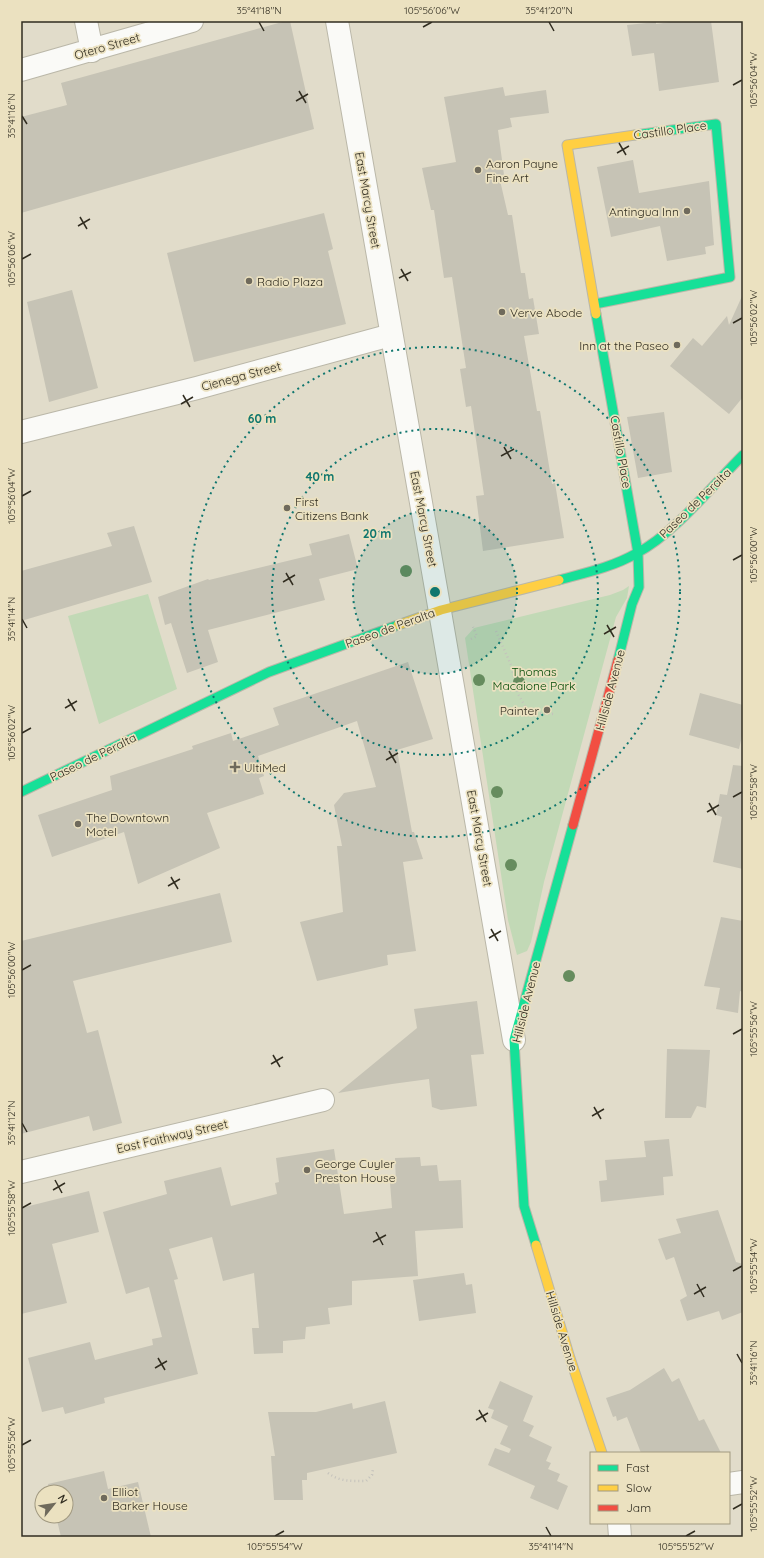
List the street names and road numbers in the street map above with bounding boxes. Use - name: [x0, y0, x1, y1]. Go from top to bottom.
- street label: Otero Street: [72, 29, 142, 63]
- street label: Castillo Place: [633, 117, 708, 143]
- street label: East Marcy Street: [352, 151, 384, 249]
- street label: Cienega Street: [200, 358, 282, 394]
- street label: Castillo Place: [607, 415, 635, 490]
- street label: Paseo de Peralta: [656, 465, 734, 541]
- street label: East Marcy Street: [407, 470, 441, 568]
- street label: Paseo de Peralta: [343, 605, 437, 651]
- street label: Hillside Avenue: [592, 648, 628, 732]
- street label: Paseo de Peralta: [47, 730, 139, 784]
- street label: East Marcy Street: [464, 789, 496, 887]
- street label: Hillside Avenue: [509, 960, 543, 1044]
- street label: East Faithway Street: [115, 1116, 229, 1156]
- street label: Hillside Avenue: [543, 1289, 581, 1373]

